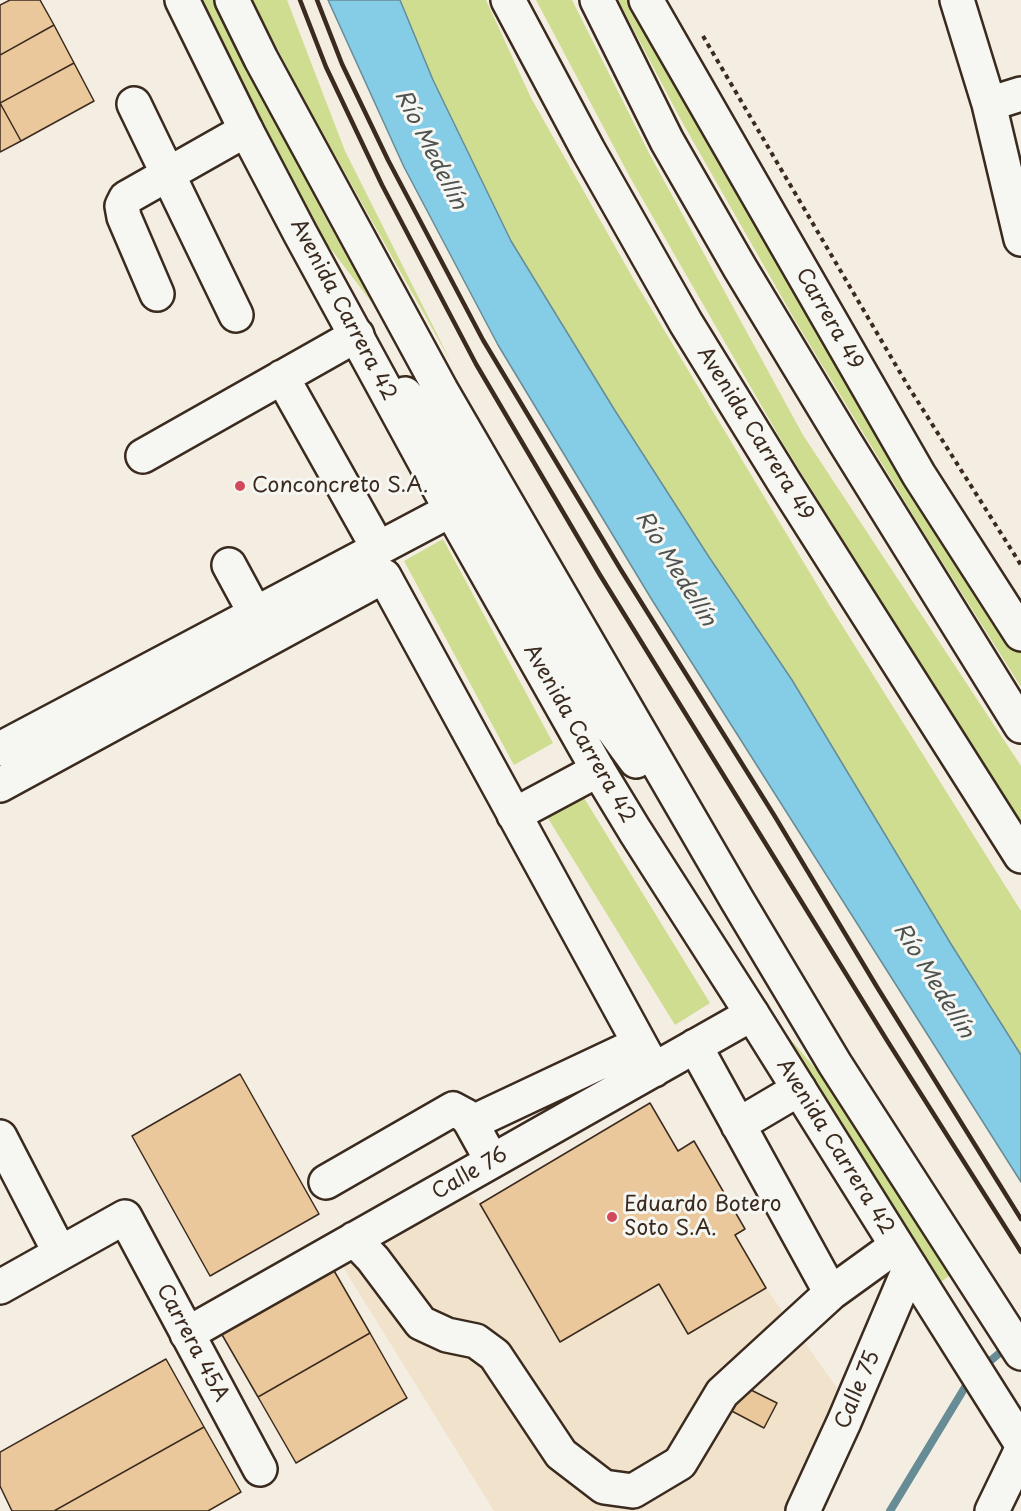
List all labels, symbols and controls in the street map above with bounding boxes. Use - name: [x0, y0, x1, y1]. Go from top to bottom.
- water label: Río Medellín: [388, 86, 472, 214]
- street label: Avenida Carrera 42: [284, 215, 402, 405]
- street label: Carrera 49: [790, 264, 868, 374]
- street label: Avenida Carrera 49: [691, 342, 819, 526]
- place label: Conconcreto S.A.: [252, 473, 428, 499]
- marker: Conconcreto S.A.: [233, 479, 247, 493]
- water label: Río Medellín: [629, 506, 721, 632]
- street label: Avenida Carrera 42: [518, 640, 640, 828]
- water label: Río Medellín: [887, 918, 979, 1044]
- street label: Avenida Carrera 42: [771, 1055, 899, 1239]
- street label: Calle 76: [428, 1142, 512, 1206]
- place label: Eduardo Botero Soto S.A.: [624, 1192, 781, 1242]
- marker: Eduardo Botero Soto S.A.: [605, 1210, 619, 1224]
- street label: Carrera 45A: [150, 1280, 234, 1406]
- street label: Calle 75: [830, 1347, 886, 1433]

